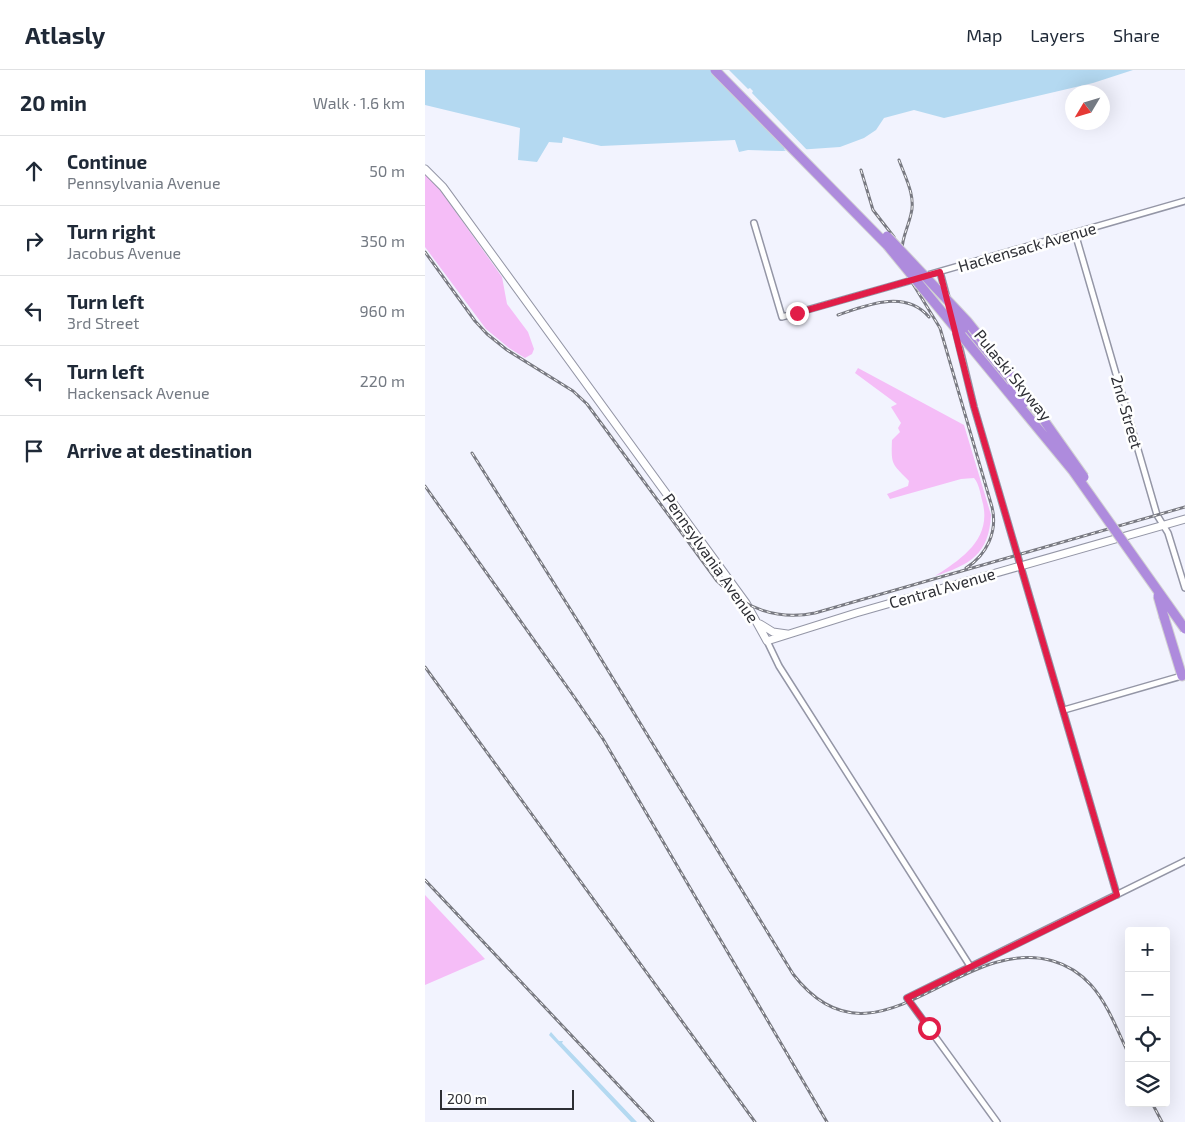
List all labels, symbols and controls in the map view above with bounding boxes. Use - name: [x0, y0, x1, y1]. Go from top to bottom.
- text: Atlasly: [25, 20, 105, 49]
- text: Map: [966, 24, 1002, 46]
- text: Layers: [1030, 24, 1085, 46]
- text: Share: [1113, 24, 1160, 46]
- north arrow: [1065, 85, 1110, 130]
- text: 20 min: [20, 90, 87, 115]
- text: Walk · 1.6 km: [313, 93, 405, 112]
- text: Continue: [67, 150, 147, 173]
- icon: ahead: [20, 157, 48, 185]
- text: 50 m: [369, 161, 405, 180]
- text: Pennsylvania Avenue: [67, 173, 221, 192]
- street label: Hackensack Avenue: [956, 218, 1098, 275]
- text: Turn right: [67, 220, 155, 243]
- icon: right: [20, 227, 48, 255]
- text: 350 m: [360, 231, 405, 250]
- text: Jacobus Avenue: [67, 243, 181, 262]
- text: Turn left: [67, 290, 144, 313]
- icon: left: [20, 297, 48, 325]
- text: 960 m: [359, 301, 405, 320]
- route end: [786, 302, 809, 325]
- text: 3rd Street: [67, 313, 139, 332]
- street label: Pulaski Skyway: [971, 325, 1056, 425]
- text: Turn left: [67, 360, 144, 383]
- icon: left: [20, 367, 48, 395]
- text: 220 m: [360, 371, 405, 390]
- street label: 2nd Street: [1108, 373, 1147, 451]
- text: Hackensack Avenue: [67, 383, 210, 402]
- icon: arrive: [20, 437, 48, 465]
- text: Arrive at destination: [67, 439, 252, 462]
- street label: Pennsylvania Avenue: [660, 489, 763, 626]
- street label: Central Avenue: [887, 563, 997, 612]
- map controls: [1125, 927, 1170, 1107]
- button: +: [1125, 927, 1170, 972]
- button: −: [1125, 972, 1170, 1017]
- route start: [918, 1017, 941, 1040]
- button: locate: [1125, 1017, 1170, 1062]
- button: layers: [1125, 1062, 1170, 1107]
- scale bar: [440, 1087, 574, 1110]
- text: 200 m: [447, 1090, 487, 1107]

